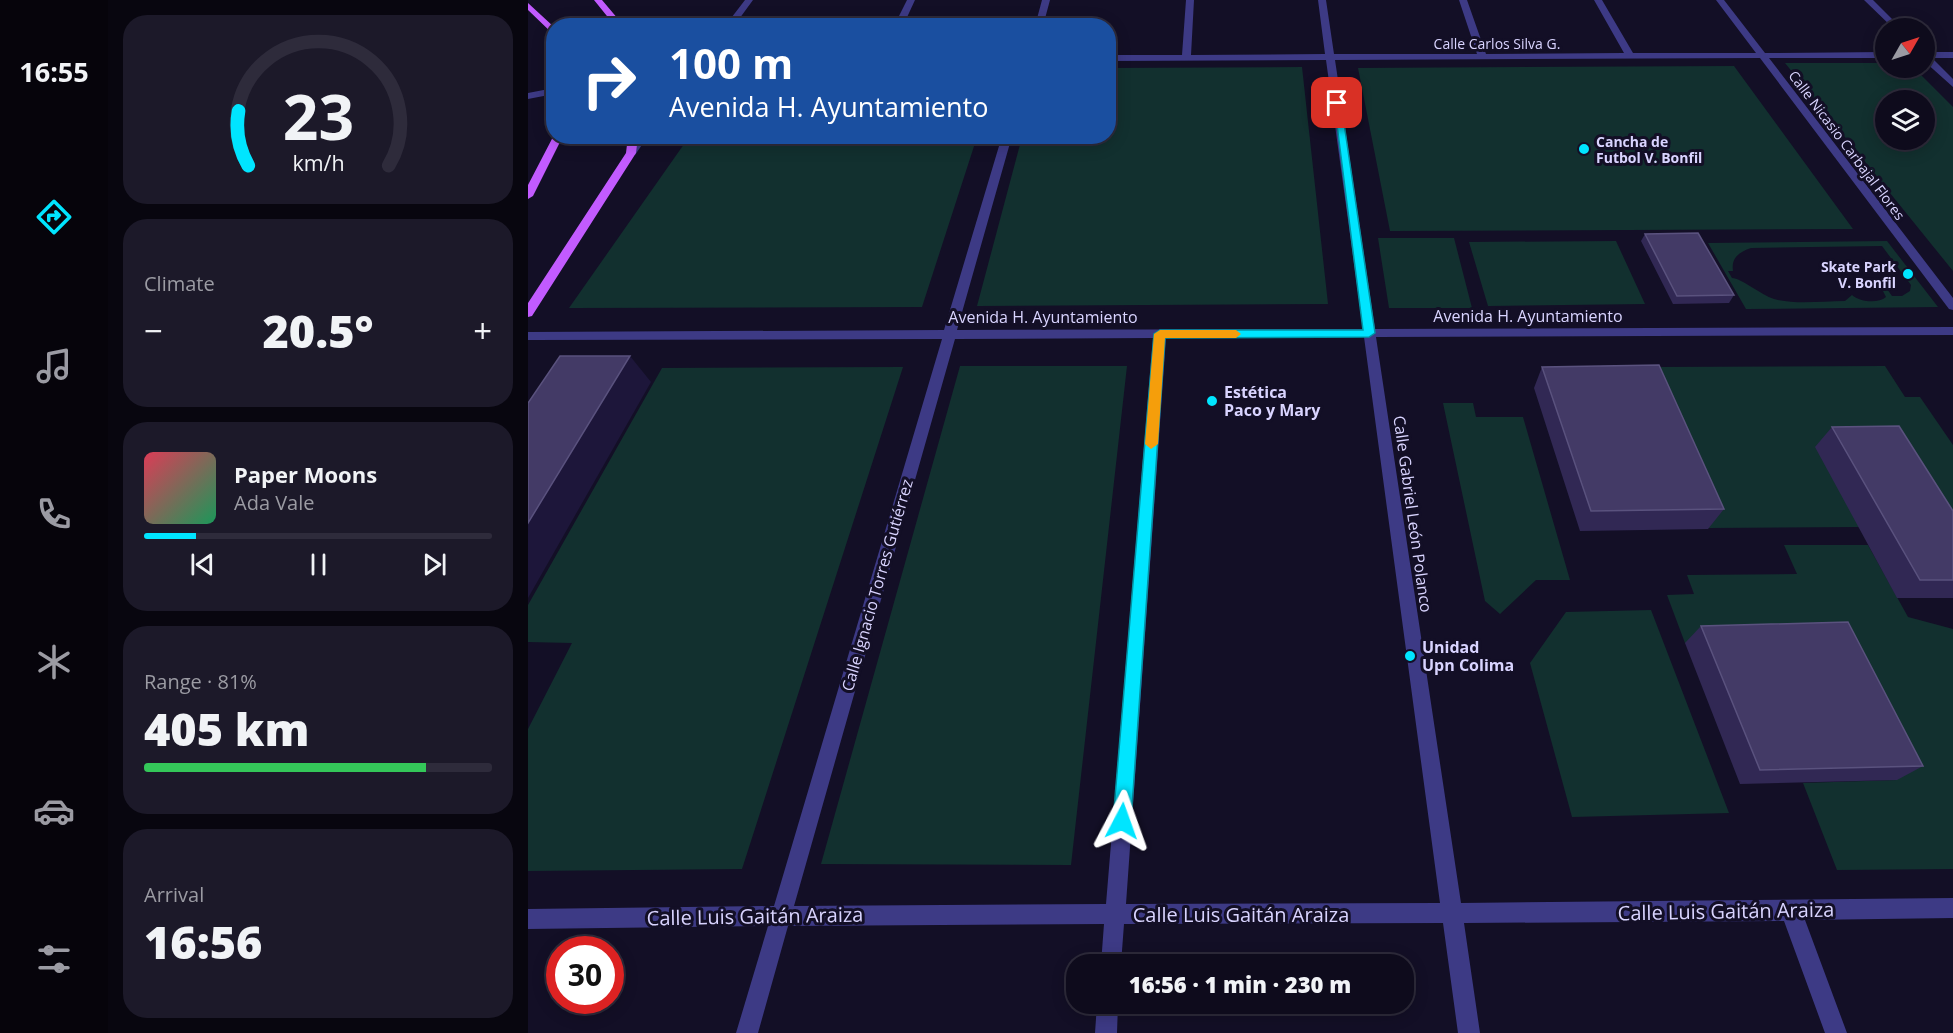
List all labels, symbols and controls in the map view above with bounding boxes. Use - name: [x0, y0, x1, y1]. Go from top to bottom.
- north arrow: [1875, 18, 1935, 78]
- map controls: [1875, 18, 1935, 150]
- text: 100 m: [669, 34, 793, 91]
- street label: Calle Carlos Silva G.: [1434, 34, 1560, 53]
- icon: right: [570, 42, 648, 120]
- text: 16:55: [19, 53, 89, 90]
- street label: Calle Nicasio Carbajal Flores: [1784, 66, 1910, 224]
- text: 23: [282, 73, 354, 158]
- pin: [1311, 77, 1362, 128]
- icon: arrive: [1320, 86, 1353, 119]
- text: Avenida H. Ayuntamiento: [669, 88, 988, 125]
- button: layers: [1875, 90, 1935, 150]
- place label: Cancha de Futbol V. Bonfil: [1596, 132, 1702, 167]
- marker: Cancha de Futbol V. Bonfil: [1577, 142, 1591, 156]
- text: km/h: [292, 149, 344, 178]
- icon: directions: [33, 196, 75, 238]
- place label: Skate Park V. Bonfil: [1821, 257, 1896, 292]
- marker: Skate Park V. Bonfil: [1901, 267, 1915, 281]
- text: Climate: [144, 270, 215, 297]
- text: 20.5°: [262, 300, 374, 361]
- street label: Avenida H. Ayuntamiento: [1433, 305, 1623, 327]
- street label: Avenida H. Ayuntamiento: [948, 306, 1138, 328]
- text: −: [144, 308, 163, 353]
- text: +: [473, 308, 492, 353]
- icon: music: [33, 345, 75, 387]
- place label: Estética Paco y Mary: [1224, 381, 1321, 421]
- marker: Estética Paco y Mary: [1205, 394, 1219, 408]
- street label: Calle Gabriel León Polanco: [1388, 414, 1438, 614]
- text: Paper Moons: [234, 459, 377, 489]
- street label: Calle Ignacio Torres Gutiérrez: [836, 476, 918, 694]
- text: Ada Vale: [234, 489, 315, 516]
- icon: phone: [33, 493, 75, 535]
- icon: previous: [186, 548, 219, 581]
- icon: pause: [302, 548, 335, 581]
- icon: next: [418, 548, 451, 581]
- place label: Unidad Upn Colima: [1422, 636, 1514, 676]
- icon: climate: [33, 641, 75, 683]
- marker: Unidad Upn Colima: [1403, 649, 1417, 663]
- text: Range · 81%: [144, 668, 257, 695]
- text: 405 km: [144, 698, 309, 759]
- position arrow: [1090, 789, 1154, 853]
- icon: car: [33, 790, 75, 832]
- text: Arrival: [144, 881, 204, 908]
- street label: Calle Luis Gaitán Araiza: [1617, 896, 1835, 926]
- street label: Calle Luis Gaitán Araiza: [646, 901, 864, 931]
- street label: Calle Luis Gaitán Araiza: [1133, 901, 1349, 928]
- text: 16:56: [144, 911, 262, 972]
- speed limit sign: 30: [546, 936, 624, 1014]
- icon: filters: [33, 938, 75, 980]
- text: 16:56 · 1 min · 230 m: [1129, 969, 1351, 999]

